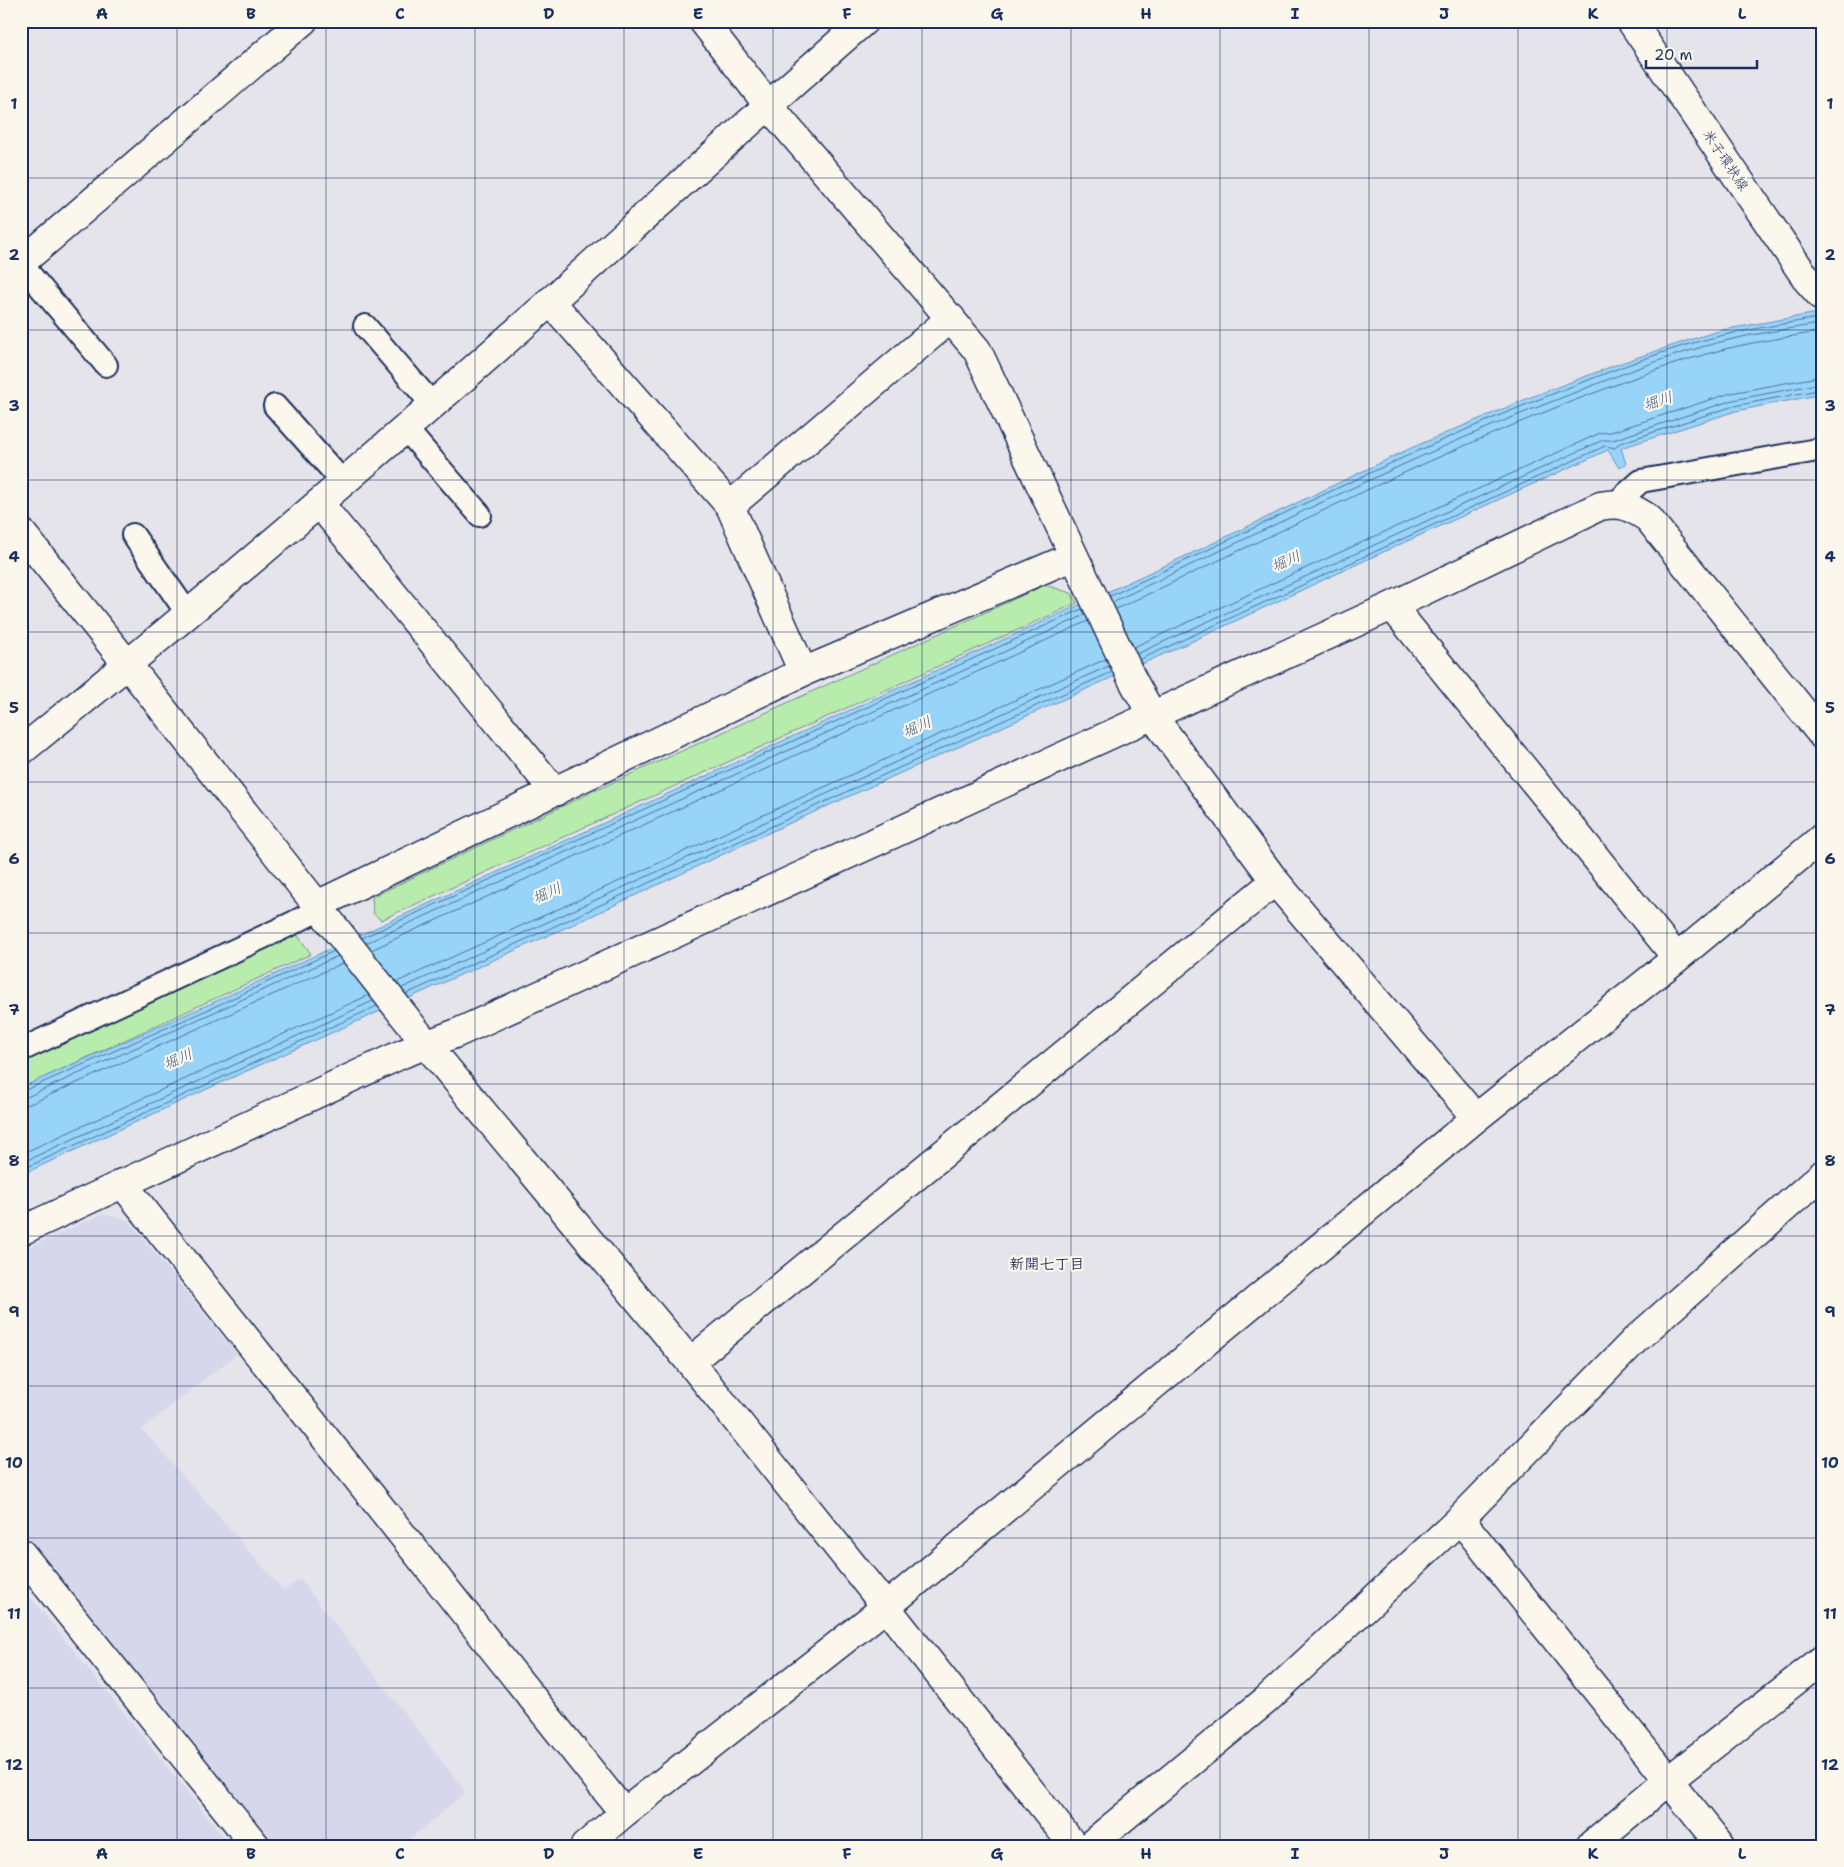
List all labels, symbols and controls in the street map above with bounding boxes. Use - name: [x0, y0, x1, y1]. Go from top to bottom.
- text: A: [96, 3, 108, 24]
- text: B: [246, 3, 256, 24]
- text: C: [395, 3, 405, 24]
- text: D: [543, 3, 555, 24]
- text: E: [693, 3, 703, 24]
- text: F: [842, 3, 852, 24]
- text: G: [991, 3, 1004, 24]
- text: H: [1140, 3, 1152, 24]
- text: I: [1291, 3, 1300, 24]
- text: J: [1439, 3, 1449, 24]
- text: K: [1588, 3, 1599, 24]
- text: L: [1738, 3, 1747, 24]
- scale bar: [1646, 38, 1758, 70]
- text: 20 m: [1654, 45, 1693, 65]
- text: 1: [10, 93, 18, 114]
- text: 1: [1826, 93, 1834, 114]
- street label: 米子環状線: [1699, 126, 1753, 194]
- text: 2: [8, 244, 20, 265]
- text: 2: [1824, 244, 1836, 265]
- water label: 堀川: [1641, 387, 1675, 415]
- text: 3: [8, 395, 20, 416]
- text: 3: [1824, 395, 1836, 416]
- text: 4: [8, 546, 20, 567]
- water label: 堀川: [1268, 546, 1304, 576]
- text: 4: [1824, 546, 1836, 567]
- text: 5: [9, 697, 19, 718]
- text: 5: [1825, 697, 1835, 718]
- water label: 堀川: [899, 712, 935, 742]
- text: 6: [8, 848, 20, 869]
- text: 6: [1824, 848, 1836, 869]
- water label: 堀川: [529, 878, 565, 908]
- text: 7: [8, 999, 20, 1020]
- text: 7: [1824, 999, 1836, 1020]
- water label: 堀川: [160, 1044, 196, 1074]
- text: 8: [8, 1150, 20, 1171]
- text: 8: [1824, 1150, 1836, 1171]
- district label: 新開七丁目: [1009, 1254, 1085, 1274]
- text: 9: [8, 1301, 20, 1322]
- text: 9: [1824, 1301, 1836, 1322]
- text: 10: [5, 1452, 23, 1473]
- text: 10: [1821, 1452, 1839, 1473]
- text: 11: [7, 1603, 21, 1624]
- text: 11: [1823, 1603, 1837, 1624]
- text: 12: [5, 1754, 23, 1775]
- text: 12: [1821, 1754, 1839, 1775]
- text: A: [96, 1843, 108, 1864]
- text: B: [246, 1843, 256, 1864]
- text: C: [395, 1843, 405, 1864]
- text: D: [543, 1843, 555, 1864]
- text: E: [693, 1843, 703, 1864]
- text: F: [842, 1843, 852, 1864]
- text: G: [991, 1843, 1004, 1864]
- text: H: [1140, 1843, 1152, 1864]
- text: I: [1291, 1843, 1300, 1864]
- text: J: [1439, 1843, 1449, 1864]
- text: K: [1588, 1843, 1599, 1864]
- text: L: [1738, 1843, 1747, 1864]

